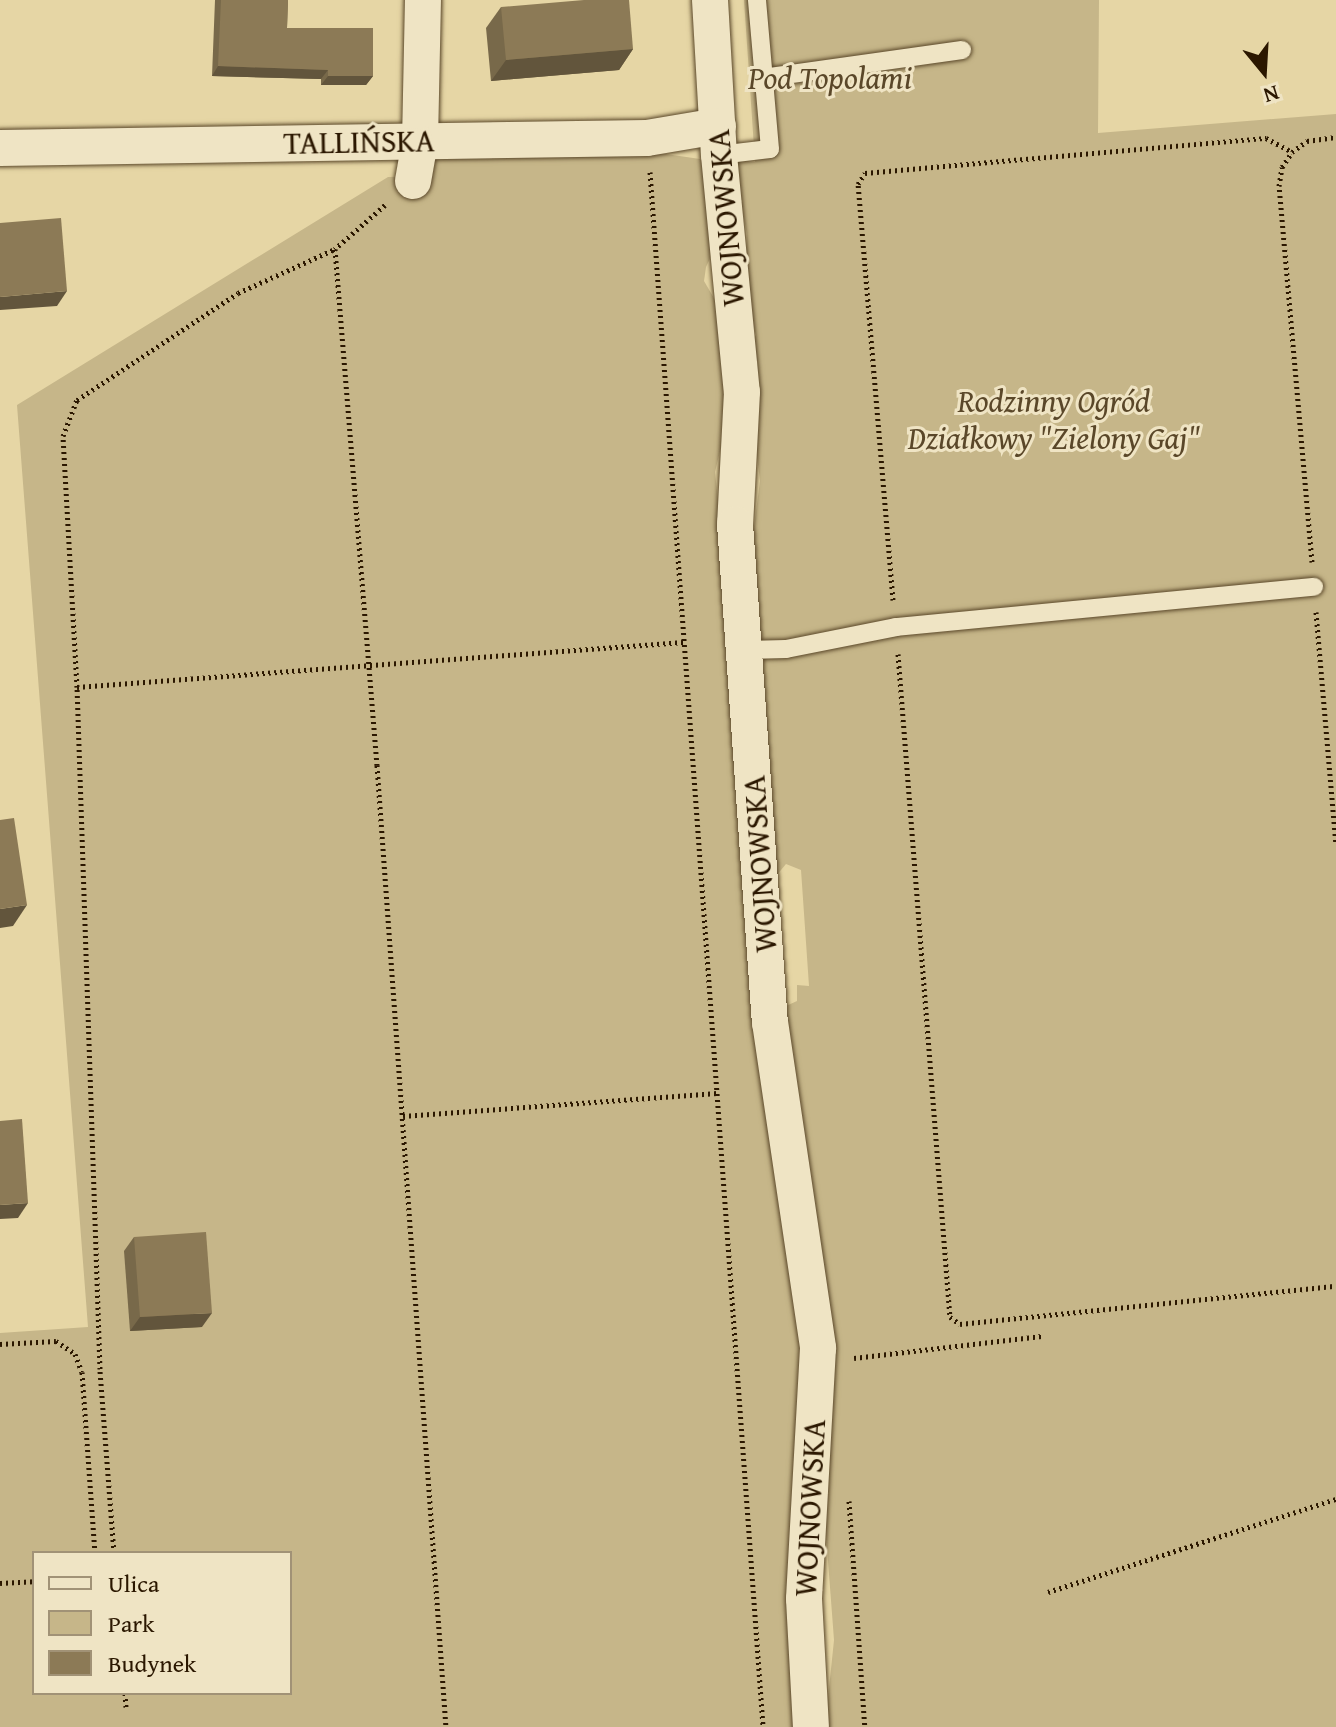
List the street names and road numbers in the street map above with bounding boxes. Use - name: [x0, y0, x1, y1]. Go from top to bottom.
- street label: TALLIŃSKA: [283, 121, 435, 163]
- street label: WOJNOWSKA: [699, 128, 753, 308]
- street label: WOJNOWSKA: [735, 774, 785, 954]
- street label: WOJNOWSKA: [786, 1418, 834, 1598]

